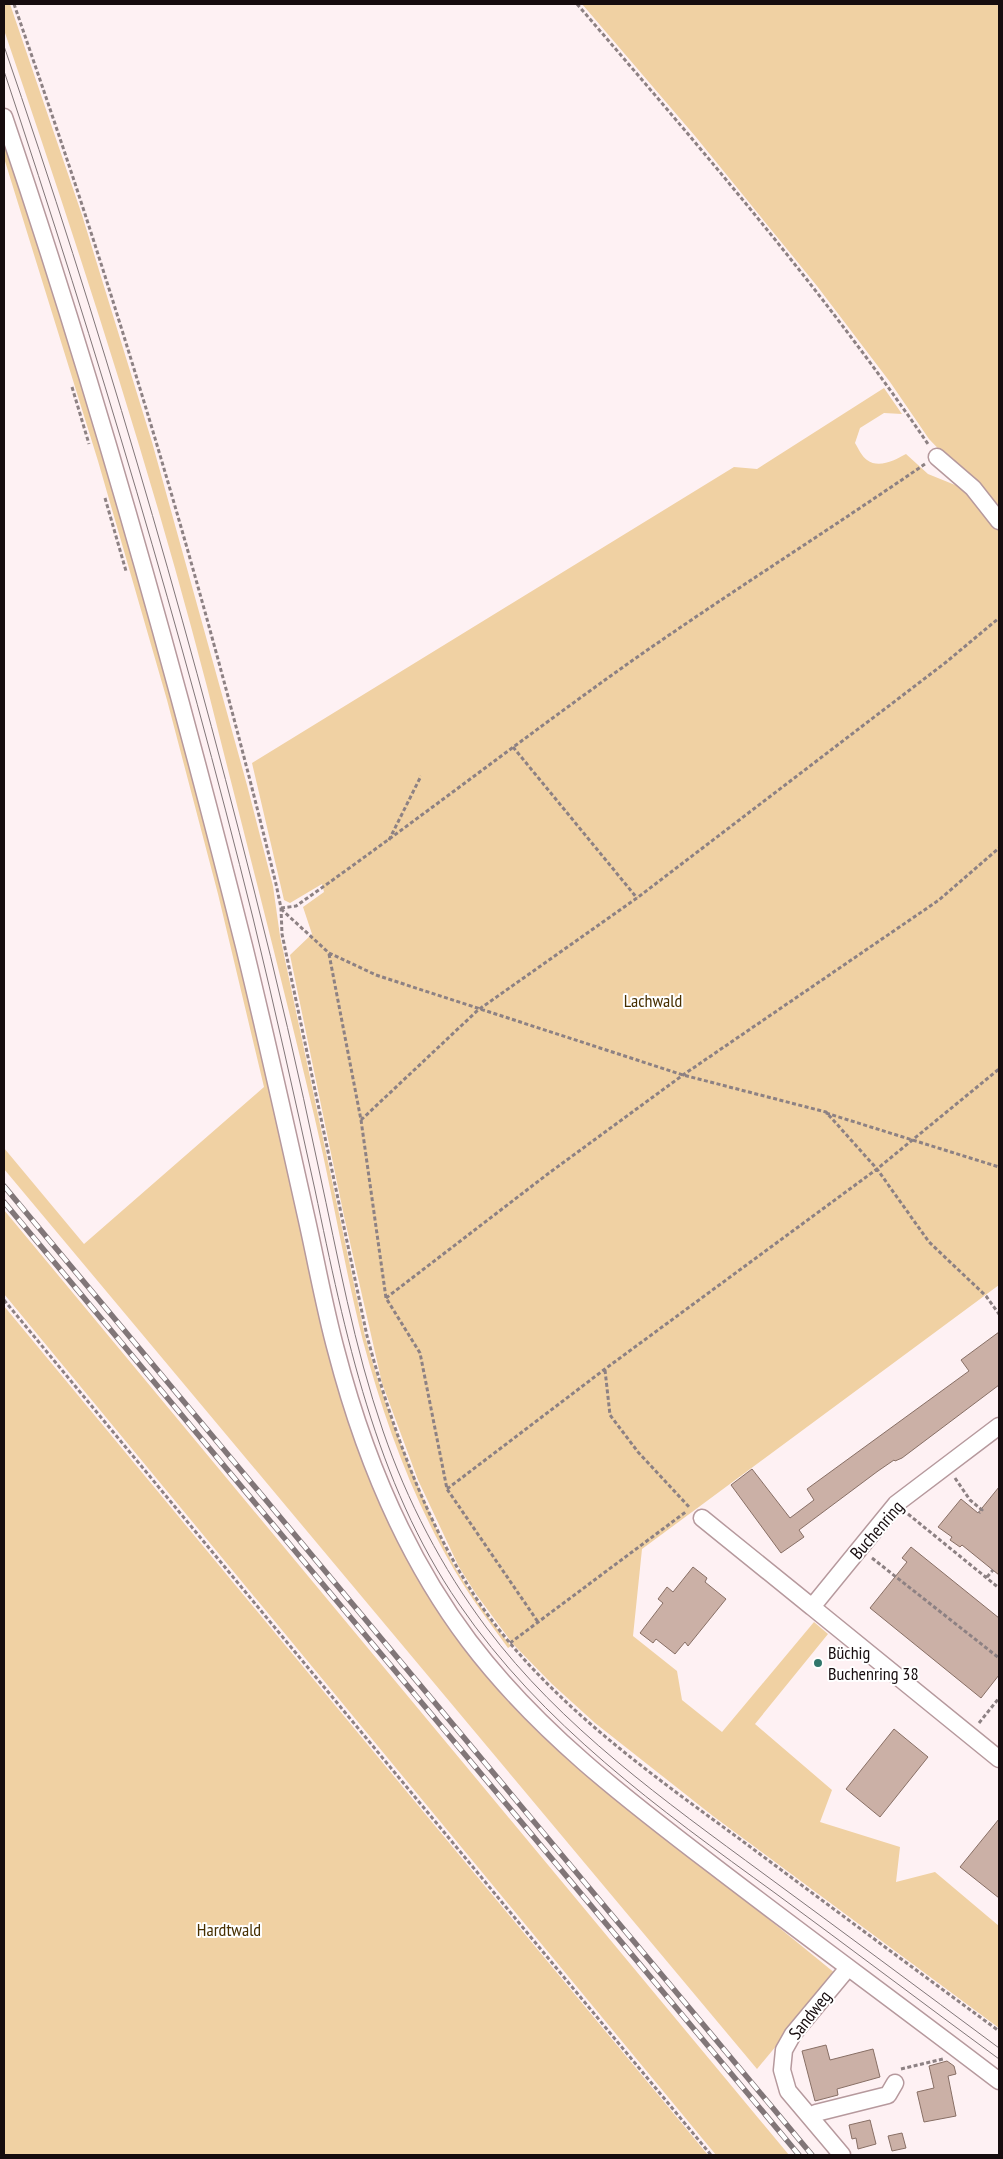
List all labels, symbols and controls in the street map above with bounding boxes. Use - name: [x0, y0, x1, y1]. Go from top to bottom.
- park label: Lachwald: [624, 989, 682, 1012]
- street label: Buchenring: [845, 1496, 908, 1564]
- place label: Büchig Buchenring 38: [828, 1641, 919, 1685]
- marker: Büchig Buchenring 38: [812, 1657, 824, 1669]
- park label: Hardtwald: [197, 1918, 261, 1941]
- street label: Sandweg: [783, 1985, 836, 2044]

